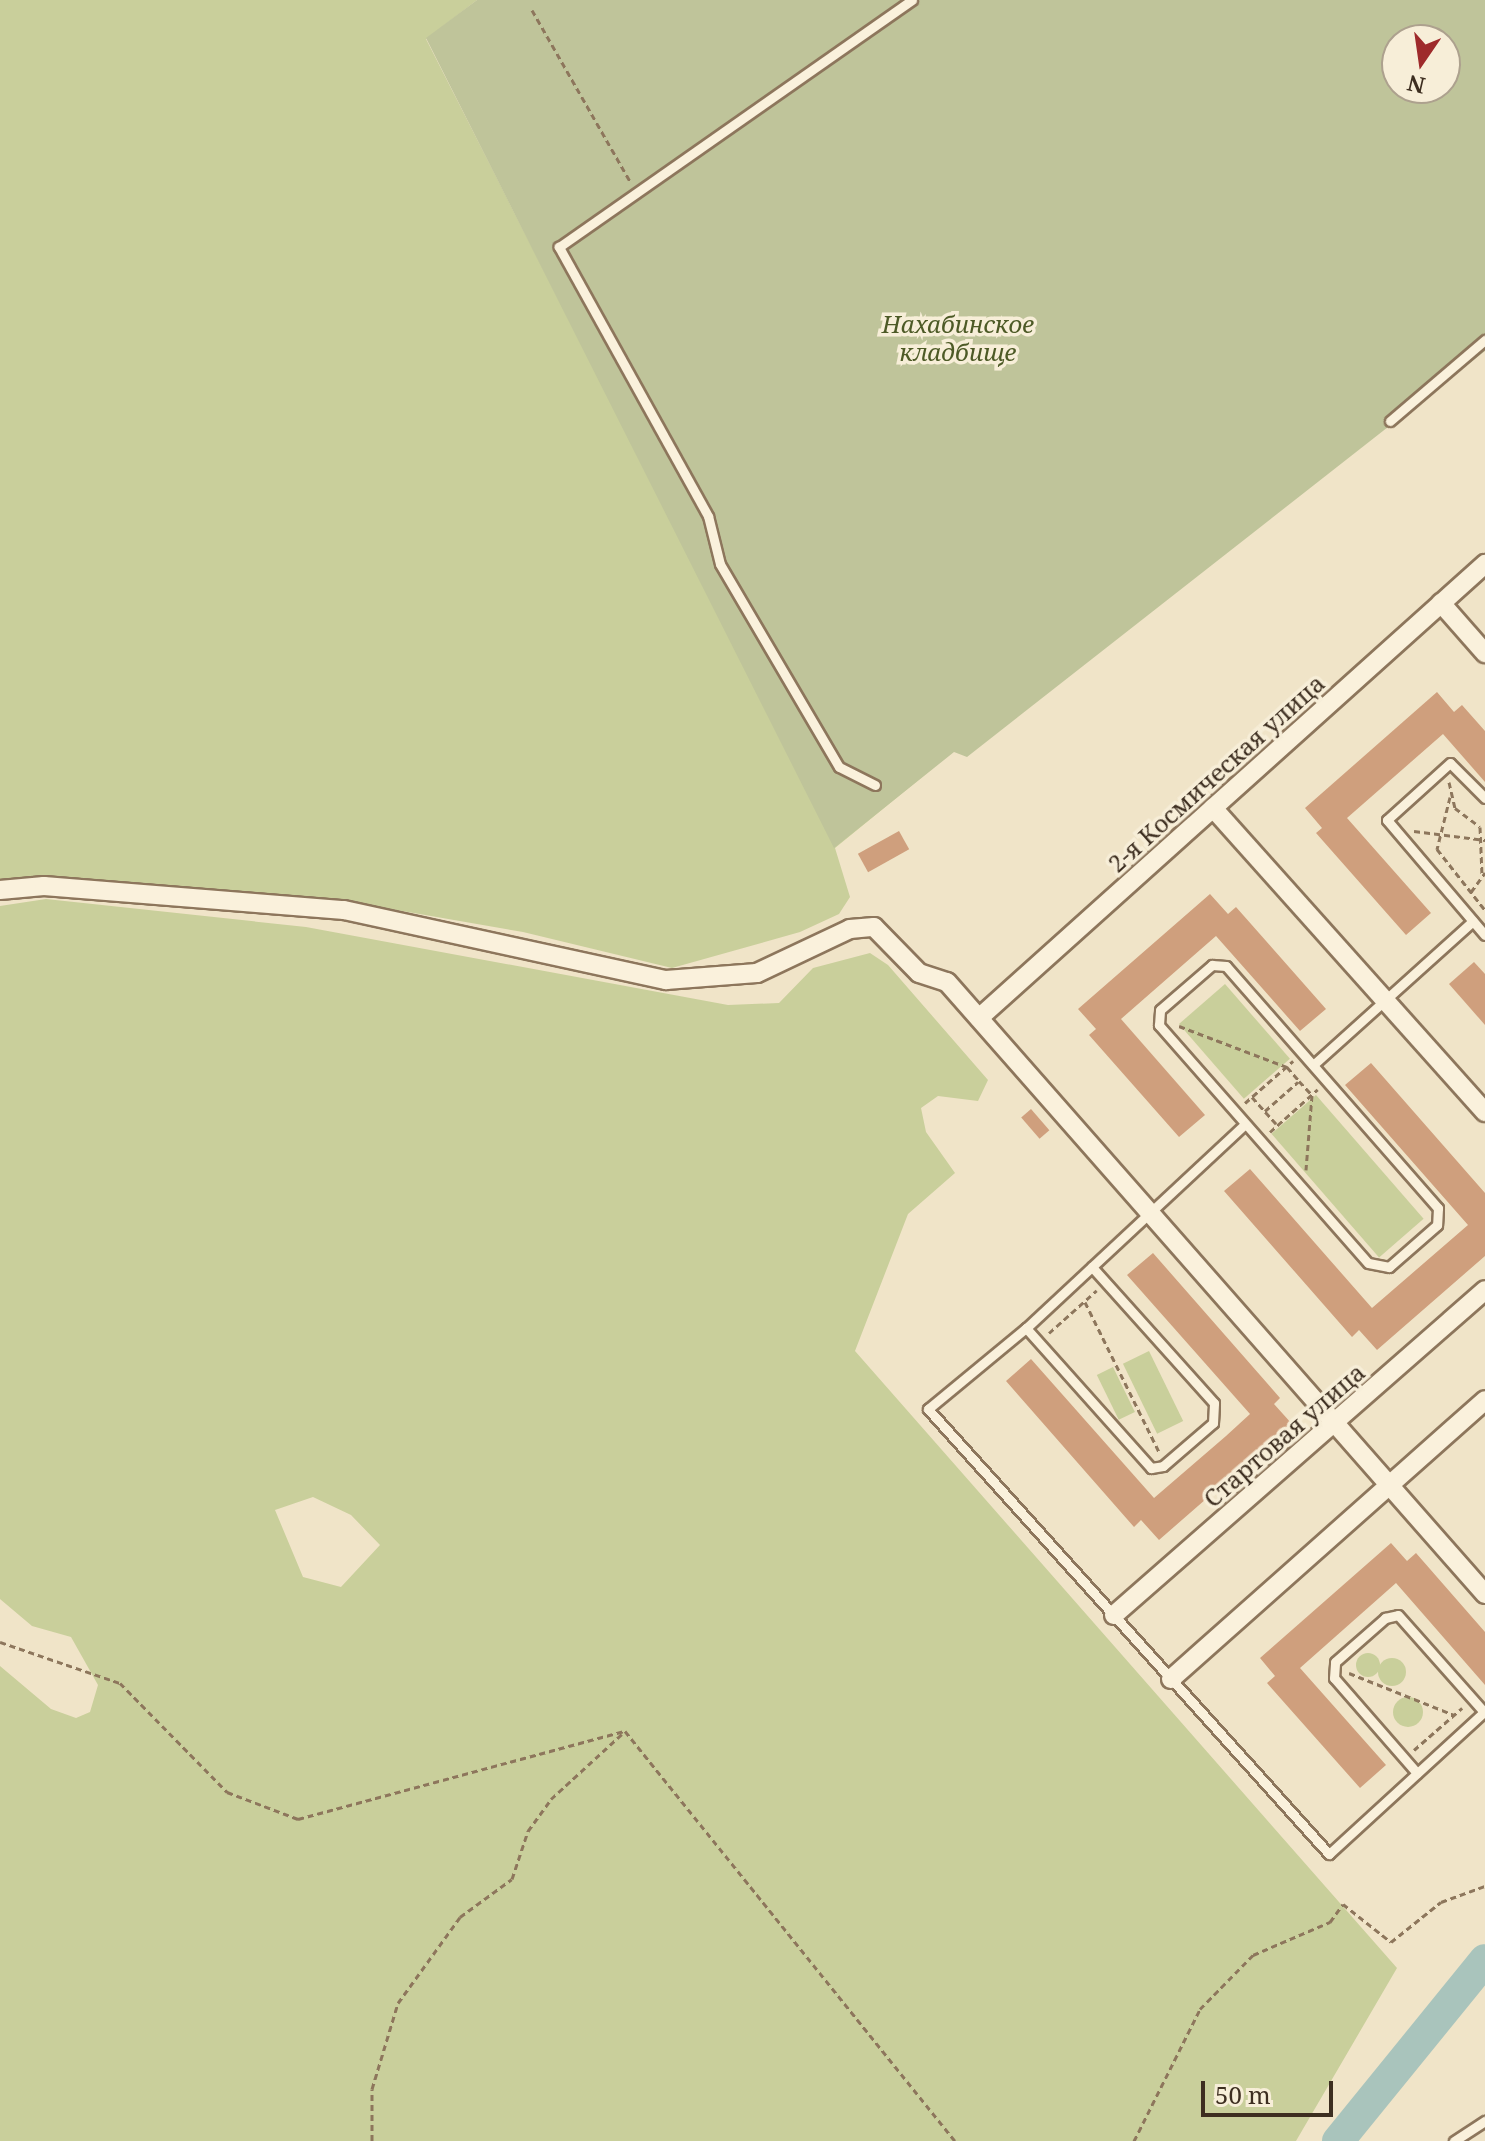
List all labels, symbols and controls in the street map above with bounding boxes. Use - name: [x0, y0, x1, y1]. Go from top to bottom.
- north arrow: [1381, 24, 1461, 104]
- text: N: [1404, 69, 1428, 102]
- park label: Нахабинское кладбище: [882, 310, 1034, 366]
- street label: 2-я Космическая улица: [1102, 668, 1330, 878]
- street label: Стартовая улица: [1198, 1357, 1370, 1513]
- scale bar: [1205, 2065, 1337, 2115]
- text: 50 m: [1215, 2078, 1271, 2111]

